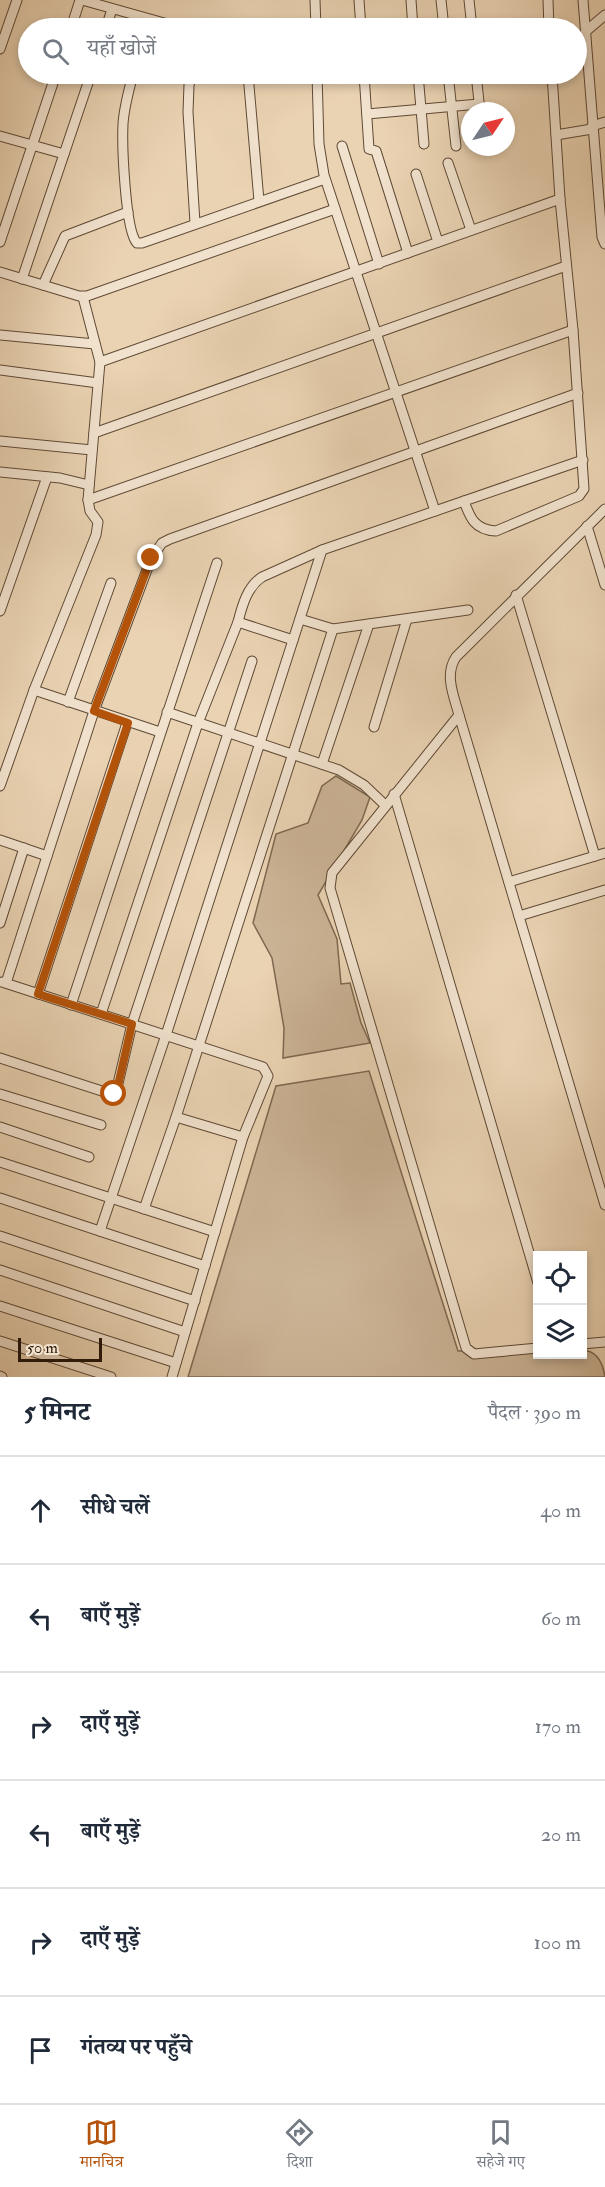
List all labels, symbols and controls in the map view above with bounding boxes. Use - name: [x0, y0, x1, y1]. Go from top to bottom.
- search box: [18, 18, 587, 84]
- text: यहाँ खोजें: [87, 34, 156, 62]
- icon: search: [39, 35, 72, 68]
- north arrow: [461, 102, 515, 156]
- route end: [137, 544, 163, 570]
- route start: [100, 1080, 126, 1106]
- map controls: [533, 1251, 587, 1359]
- button: locate: [533, 1251, 587, 1305]
- button: layers: [533, 1305, 587, 1359]
- scale bar: [18, 1335, 102, 1362]
- text: 50 m: [27, 1338, 58, 1358]
- text: 5 मिनट: [24, 1396, 90, 1428]
- text: पैदल · 390 m: [488, 1400, 581, 1425]
- text: सीधे चलें: [81, 1493, 149, 1521]
- icon: ahead: [24, 1494, 57, 1527]
- text: 40 m: [540, 1498, 581, 1523]
- text: बाएँ मुड़ें: [81, 1601, 140, 1629]
- icon: left: [24, 1602, 57, 1635]
- text: 60 m: [541, 1606, 581, 1631]
- text: दाएँ मुड़ें: [81, 1709, 140, 1737]
- icon: right: [24, 1710, 57, 1743]
- text: 170 m: [535, 1714, 581, 1739]
- text: बाएँ मुड़ें: [81, 1817, 140, 1845]
- icon: left: [24, 1818, 57, 1851]
- text: 20 m: [541, 1822, 581, 1847]
- text: दाएँ मुड़ें: [81, 1925, 140, 1953]
- icon: right: [24, 1926, 57, 1959]
- text: 100 m: [534, 1930, 581, 1955]
- text: गंतव्य पर पहुँचे: [81, 2033, 192, 2061]
- icon: arrive: [24, 2034, 57, 2067]
- tab: मानचित्र: [80, 2116, 123, 2177]
- tab: दिशा: [283, 2116, 316, 2177]
- tab: सहेजे गए: [476, 2116, 525, 2177]

